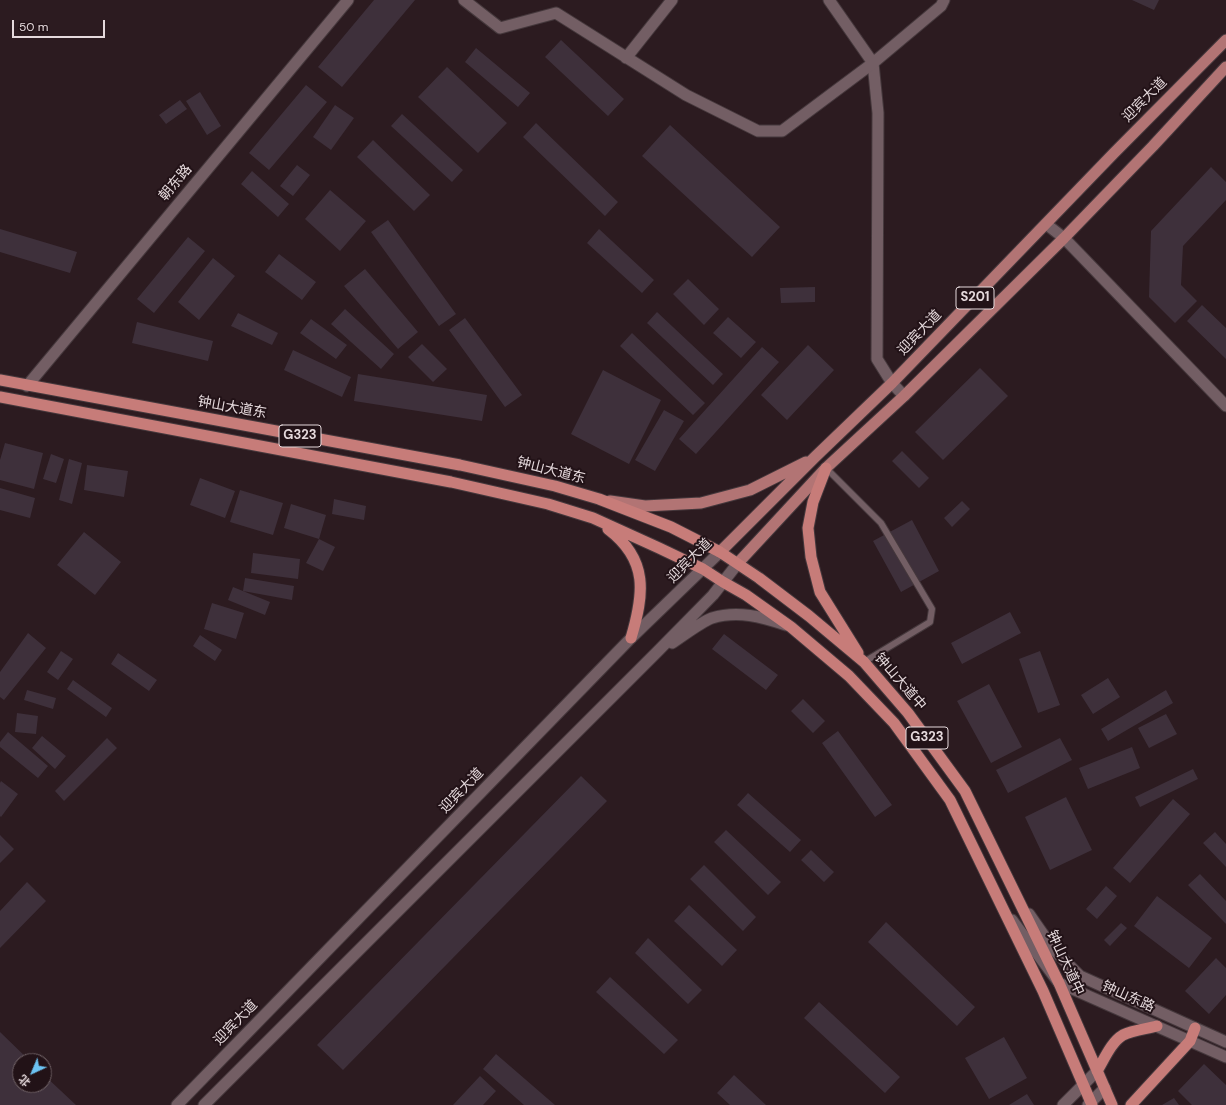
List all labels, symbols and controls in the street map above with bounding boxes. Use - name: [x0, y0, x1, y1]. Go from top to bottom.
- scale bar: [14, 12, 107, 38]
- text: 50 m: [19, 19, 48, 35]
- street label: 迎宾大道: [1119, 74, 1171, 126]
- street label: 朝东路: [156, 162, 196, 204]
- road number: S201: [956, 287, 994, 309]
- street label: 迎宾大道: [895, 307, 945, 359]
- street label: 钟山大道东: [196, 394, 268, 422]
- road number: G323: [279, 425, 321, 447]
- street label: 钟山大道东: [515, 454, 587, 488]
- street label: 迎宾大道: [664, 535, 716, 587]
- street label: 钟山大道中: [871, 650, 929, 714]
- road number: G323: [906, 727, 948, 749]
- street label: 迎宾大道: [437, 765, 487, 817]
- street label: 钟山大道中: [1043, 928, 1087, 998]
- street label: 钟山东路: [1099, 978, 1157, 1016]
- street label: 迎宾大道: [211, 997, 261, 1049]
- north arrow: [12, 1053, 52, 1093]
- text: 北: [16, 1072, 33, 1090]

